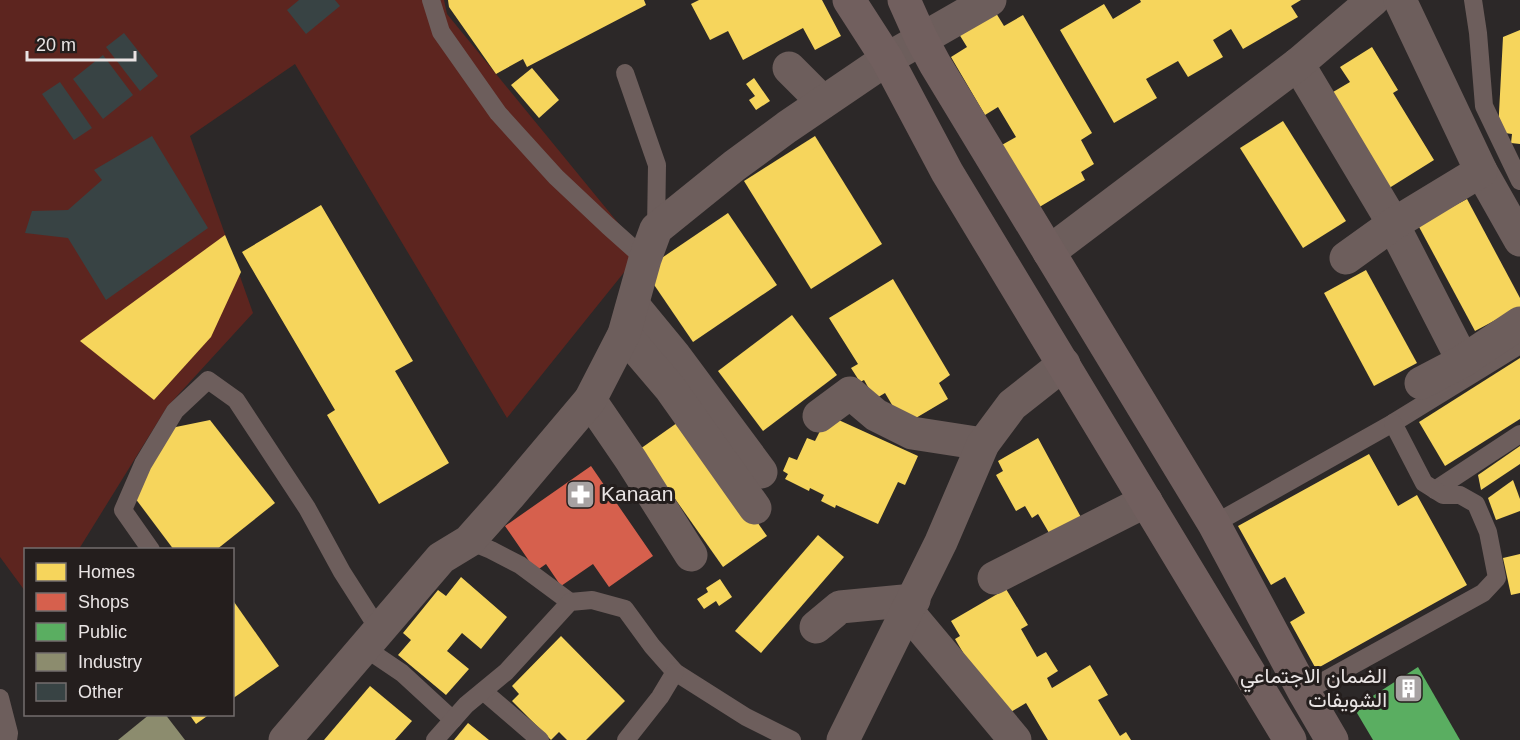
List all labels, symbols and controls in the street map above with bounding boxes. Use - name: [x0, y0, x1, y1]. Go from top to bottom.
- scale bar: [27, 24, 135, 62]
- text: 20 m: [36, 35, 76, 55]
- pharmacy icon: Kanaan: [564, 478, 596, 510]
- place label: Kanaan: [601, 482, 673, 505]
- legend: [24, 548, 234, 716]
- text: Homes: [78, 562, 135, 582]
- text: Shops: [78, 592, 129, 612]
- text: Public: [78, 622, 127, 642]
- text: Industry: [78, 652, 142, 672]
- place label: الضمان الاجتماعي الشويفات: [1240, 664, 1387, 713]
- building icon: الضمان الاجتماعي الشويفات: [1392, 672, 1424, 704]
- text: Other: [78, 682, 123, 702]

